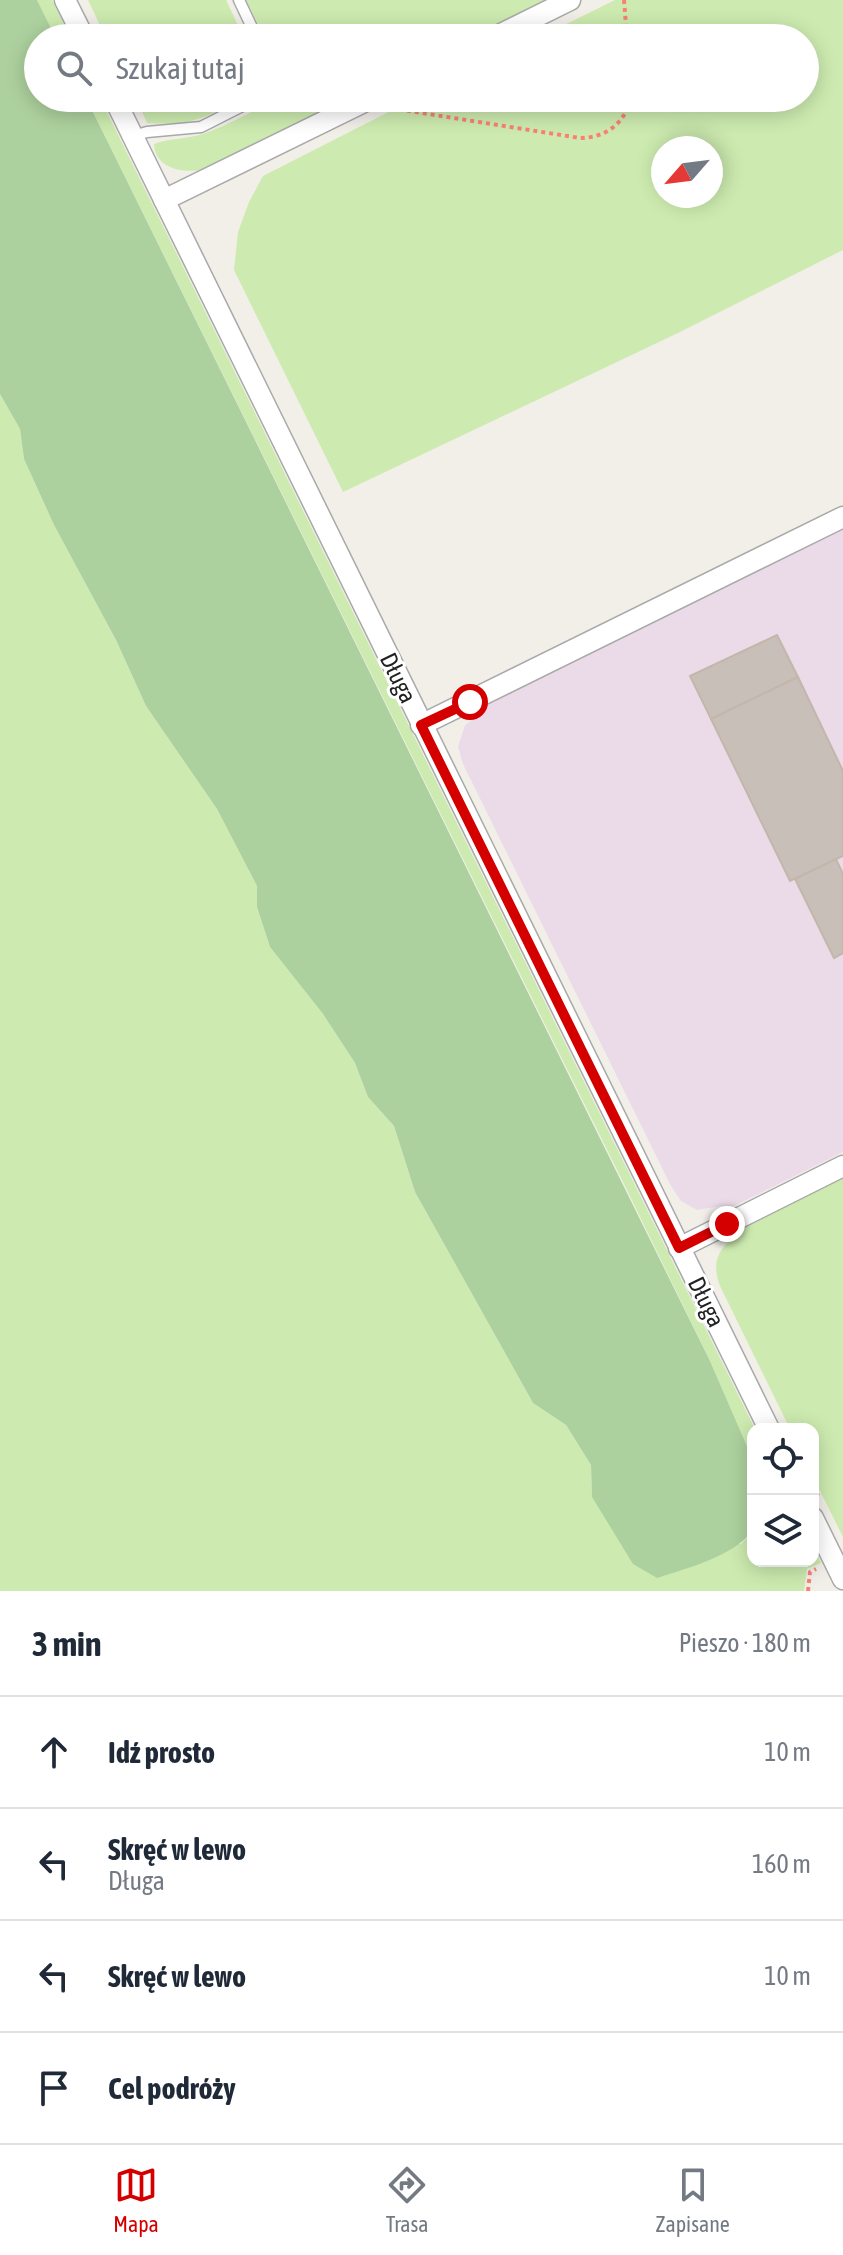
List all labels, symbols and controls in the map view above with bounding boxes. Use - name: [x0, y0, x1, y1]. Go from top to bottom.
- search box: [24, 24, 819, 112]
- icon: search: [52, 46, 96, 90]
- text: Szukaj tutaj: [116, 51, 245, 85]
- north arrow: [651, 136, 723, 208]
- street label: Długa: [375, 648, 422, 707]
- route start: [452, 684, 488, 720]
- route end: [709, 1206, 745, 1242]
- street label: Długa: [683, 1272, 730, 1331]
- map controls: [747, 1423, 819, 1567]
- button: locate: [747, 1423, 819, 1495]
- button: layers: [747, 1495, 819, 1567]
- text: 3 min: [32, 1624, 101, 1663]
- text: Pieszo · 180 m: [679, 1628, 811, 1658]
- icon: ahead: [32, 1730, 76, 1774]
- text: Idź prosto: [108, 1735, 215, 1769]
- text: 10 m: [764, 1737, 811, 1767]
- text: Skręć w lewo: [108, 1832, 246, 1866]
- icon: left: [32, 1842, 76, 1886]
- text: 160 m: [752, 1849, 811, 1879]
- text: Długa: [108, 1866, 165, 1896]
- icon: left: [32, 1954, 76, 1998]
- text: Skręć w lewo: [108, 1959, 246, 1993]
- text: 10 m: [764, 1961, 811, 1991]
- icon: arrive: [32, 2066, 76, 2110]
- text: Cel podróży: [108, 2071, 236, 2105]
- tab: Mapa: [113, 2163, 159, 2237]
- tab: Trasa: [385, 2163, 429, 2237]
- tab: Zapisane: [656, 2163, 730, 2237]

